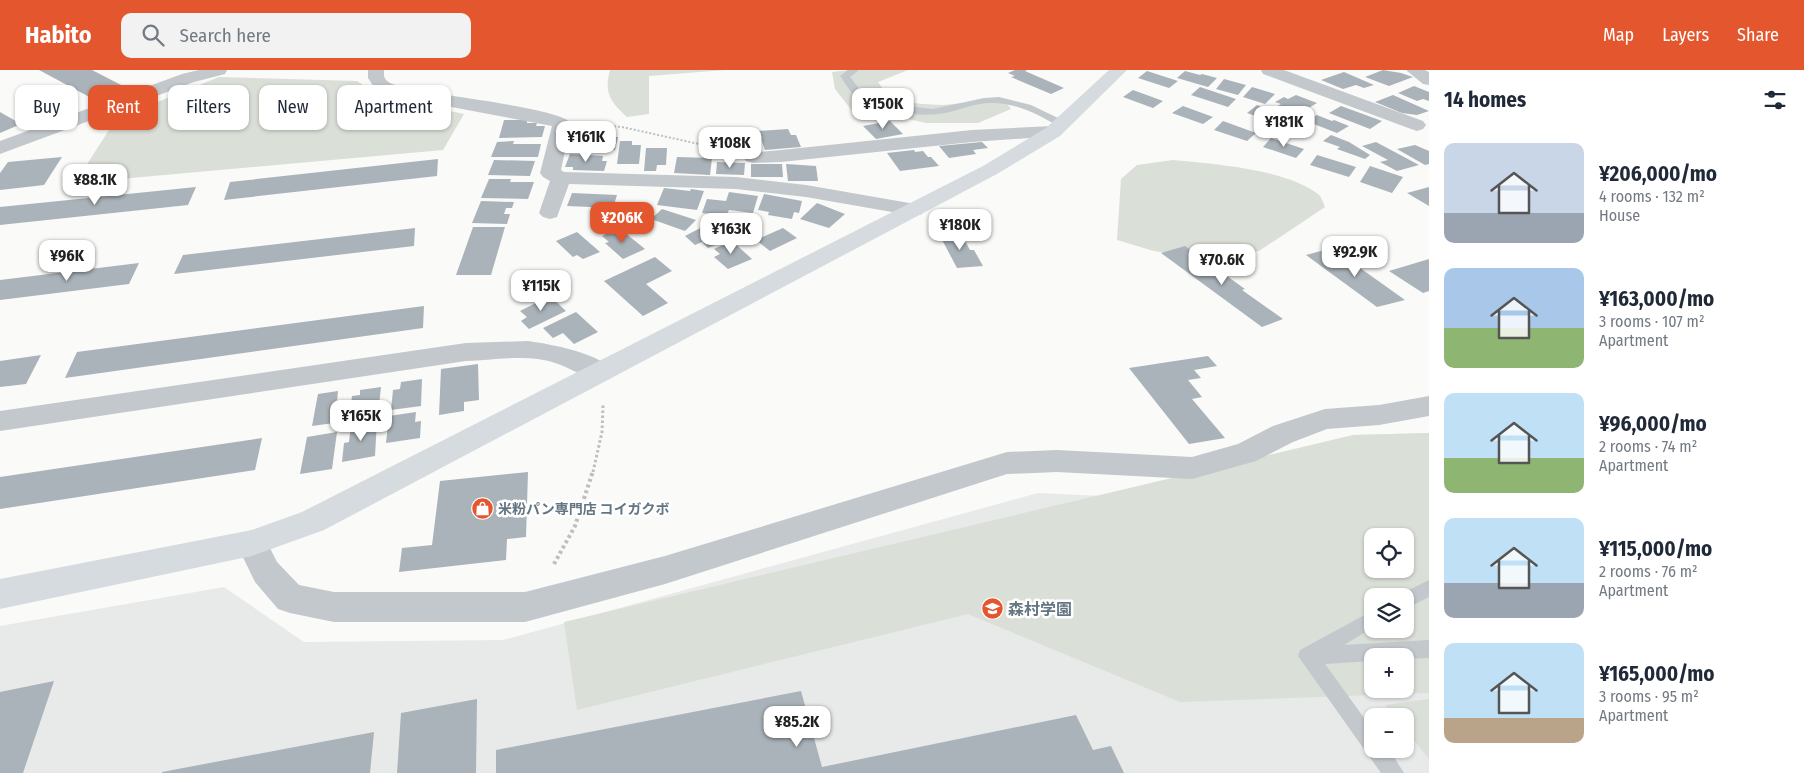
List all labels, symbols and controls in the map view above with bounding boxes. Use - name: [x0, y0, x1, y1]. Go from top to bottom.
- search box: [121, 13, 471, 58]
- text: Habito: [25, 21, 91, 49]
- icon: search: [139, 21, 167, 49]
- text: Search here: [179, 24, 271, 47]
- text: Map: [1603, 24, 1634, 46]
- text: Layers: [1662, 24, 1709, 46]
- text: Share: [1737, 24, 1779, 46]
- chip: Buy: [15, 85, 78, 130]
- chip: Rent: [88, 85, 158, 130]
- chip: Filters: [168, 85, 249, 130]
- chip: New: [259, 85, 327, 130]
- chip: Apartment: [337, 85, 451, 130]
- icon: filters: [1761, 86, 1789, 114]
- text: 14 homes: [1444, 87, 1526, 113]
- pin: ¥150K: [848, 88, 918, 130]
- text: ¥150K: [863, 94, 903, 113]
- pin: ¥181K: [1249, 106, 1319, 148]
- text: ¥181K: [1265, 112, 1303, 131]
- pin: ¥161K: [551, 121, 621, 163]
- pin: ¥108K: [695, 126, 765, 169]
- text: ¥161K: [567, 127, 605, 146]
- text: ¥108K: [709, 133, 751, 152]
- text: ¥206,000/mo: [1599, 161, 1717, 187]
- icon: home: [1484, 163, 1544, 223]
- pin: ¥88.1K: [54, 164, 136, 206]
- text: ¥88.1K: [73, 170, 117, 189]
- text: 4 rooms · 132 m²: [1599, 187, 1705, 206]
- pin: ¥206K: [587, 202, 657, 244]
- text: House: [1599, 206, 1640, 225]
- text: ¥206K: [601, 208, 643, 227]
- pin: ¥180K: [925, 208, 995, 251]
- pin: ¥163K: [696, 212, 766, 255]
- text: ¥180K: [939, 215, 981, 234]
- text: ¥163K: [711, 219, 751, 238]
- pin: ¥92.9K: [1314, 236, 1396, 278]
- pin: ¥96K: [37, 240, 97, 282]
- text: ¥92.9K: [1333, 242, 1377, 261]
- pin: ¥70.6K: [1181, 244, 1263, 286]
- text: ¥96K: [50, 246, 84, 265]
- text: ¥70.6K: [1200, 250, 1244, 269]
- pin: ¥115K: [506, 270, 576, 312]
- text: ¥115K: [522, 276, 560, 295]
- text: ¥163,000/mo: [1599, 286, 1714, 312]
- icon: home: [1484, 288, 1544, 348]
- text: 3 rooms · 107 m²: [1599, 312, 1705, 331]
- text: Apartment: [1599, 331, 1668, 350]
- pin: ¥165K: [326, 400, 396, 442]
- text: ¥165K: [341, 406, 381, 425]
- text: ¥96,000/mo: [1599, 411, 1707, 437]
- icon: home: [1484, 413, 1544, 473]
- text: 2 rooms · 74 m²: [1599, 437, 1697, 456]
- text: Apartment: [1599, 456, 1668, 475]
- shop icon: 米粉パン専門店 コイガクボ: [470, 497, 494, 521]
- place label: 米粉パン専門店 コイガクボ: [498, 501, 670, 518]
- map controls: [1364, 528, 1414, 758]
- button: locate: [1364, 528, 1414, 578]
- text: ¥115,000/mo: [1599, 536, 1712, 562]
- icon: home: [1484, 538, 1544, 598]
- text: 2 rooms · 76 m²: [1599, 562, 1698, 581]
- text: Apartment: [1599, 581, 1668, 600]
- button: layers: [1364, 588, 1414, 638]
- school or university icon: 森村学園: [980, 597, 1004, 621]
- place label: 森村学園: [1008, 600, 1072, 619]
- button: +: [1364, 648, 1414, 698]
- text: ¥165,000/mo: [1599, 661, 1715, 687]
- icon: home: [1484, 663, 1544, 723]
- text: 3 rooms · 95 m²: [1599, 687, 1699, 706]
- pin: ¥85.2K: [756, 706, 838, 748]
- text: Apartment: [1599, 706, 1668, 725]
- button: −: [1364, 708, 1414, 758]
- text: ¥85.2K: [775, 712, 819, 731]

